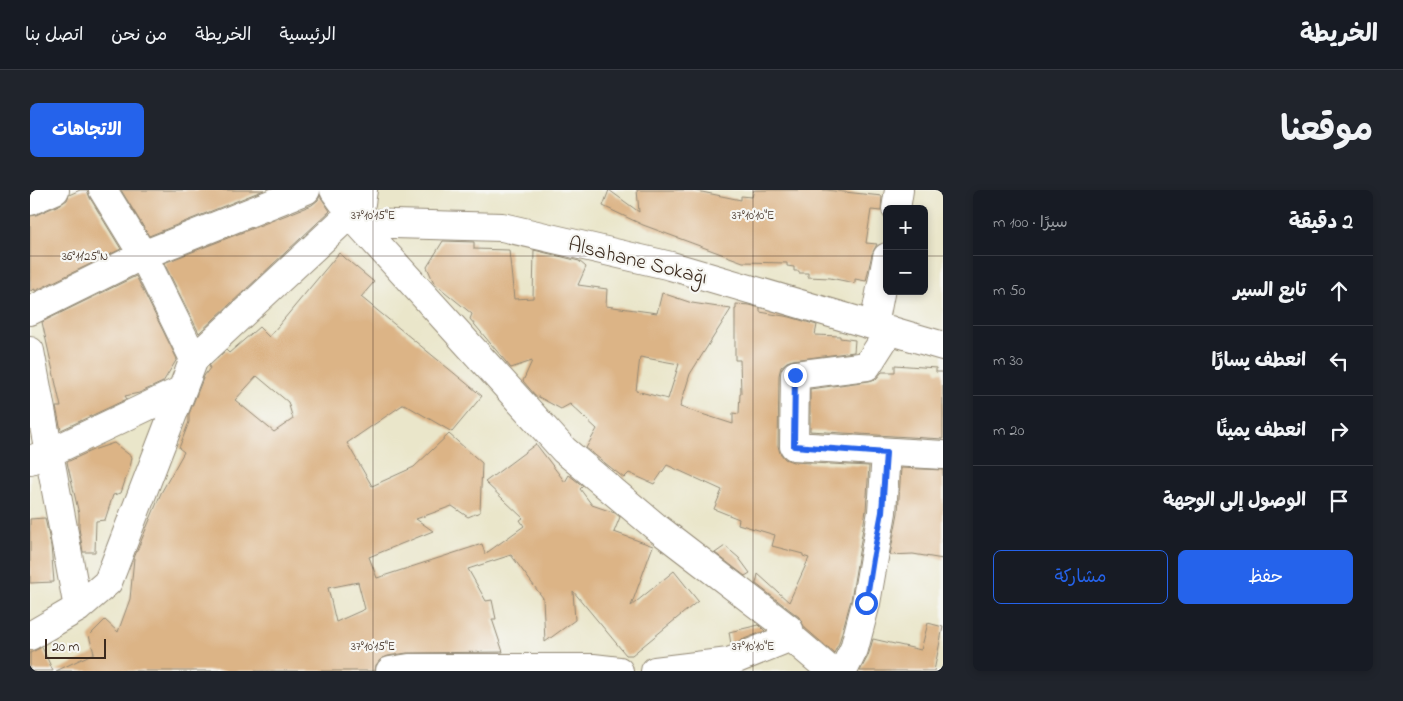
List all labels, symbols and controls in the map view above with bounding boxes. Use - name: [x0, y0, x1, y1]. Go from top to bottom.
- text: الخريطة: [1300, 18, 1378, 53]
- text: اتصل بنا: [25, 23, 83, 49]
- text: من نحن: [111, 23, 167, 49]
- text: الخريطة: [195, 23, 251, 49]
- text: الرئيسية: [279, 23, 336, 49]
- button: الاتجاهات: [30, 103, 144, 157]
- text: موقعنا: [1280, 106, 1373, 157]
- map controls: [883, 205, 928, 295]
- button: +: [883, 205, 928, 250]
- text: 37°10'15"E: [351, 207, 395, 225]
- text: 37°10'10"E: [732, 207, 774, 225]
- text: 2 دقيقة: [1289, 208, 1353, 238]
- text: سيرًا · 100 m: [993, 211, 1068, 235]
- street label: Alsahane Sokağı: [564, 230, 710, 296]
- text: 36°11'25"N: [62, 248, 108, 266]
- button: −: [883, 250, 928, 295]
- icon: ahead: [1325, 277, 1353, 305]
- text: تابع السير: [1234, 278, 1306, 305]
- text: 50 m: [993, 279, 1026, 303]
- icon: left: [1325, 347, 1353, 375]
- text: انعطف يسارًا: [1211, 348, 1306, 375]
- text: 30 m: [993, 349, 1023, 373]
- route end: [784, 364, 807, 387]
- icon: right: [1325, 417, 1353, 445]
- text: انعطف يمينًا: [1216, 418, 1306, 445]
- text: 20 m: [993, 419, 1024, 443]
- icon: arrive: [1325, 487, 1353, 515]
- text: الوصول إلى الوجهة: [1163, 488, 1306, 515]
- button: مشاركة: [993, 550, 1168, 604]
- button: حفظ: [1178, 550, 1353, 604]
- route start: [855, 592, 878, 615]
- scale bar: [45, 636, 106, 659]
- text: 20 m: [52, 637, 79, 658]
- text: 37°10'15"E: [351, 638, 395, 656]
- text: 37°10'10"E: [732, 638, 774, 656]

